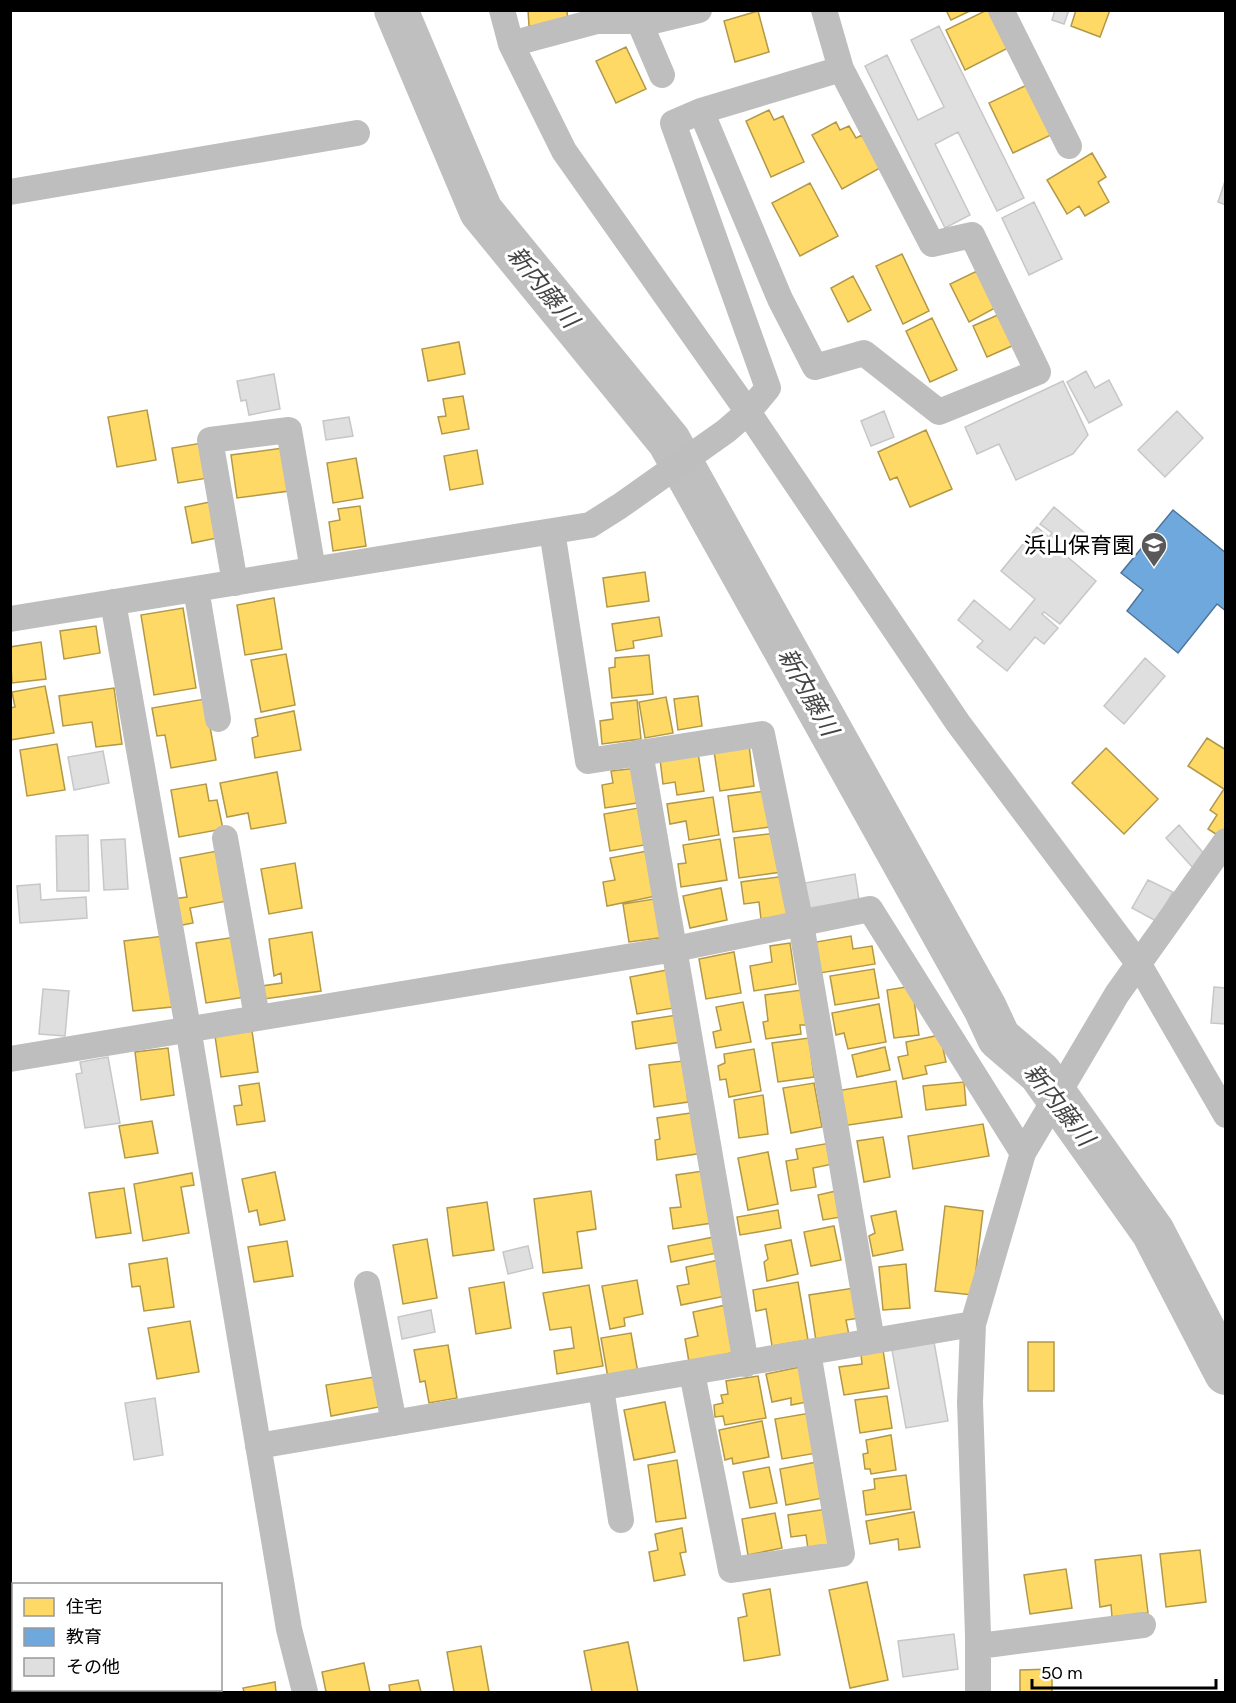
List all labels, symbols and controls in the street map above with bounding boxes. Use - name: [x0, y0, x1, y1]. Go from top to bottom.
- water label: 新内藤川: [502, 240, 587, 335]
- school or university icon: 浜山保育園: [1139, 530, 1169, 568]
- place label: 浜山保育園: [1024, 532, 1134, 559]
- water label: 新内藤川: [772, 643, 846, 743]
- water label: 新内藤川: [1018, 1058, 1102, 1154]
- legend: [12, 1583, 222, 1691]
- text: 住宅: [66, 1596, 102, 1618]
- text: 教育: [66, 1626, 102, 1648]
- scale bar: [1032, 1652, 1216, 1690]
- text: その他: [66, 1656, 120, 1678]
- text: 50 m: [1041, 1662, 1083, 1684]

